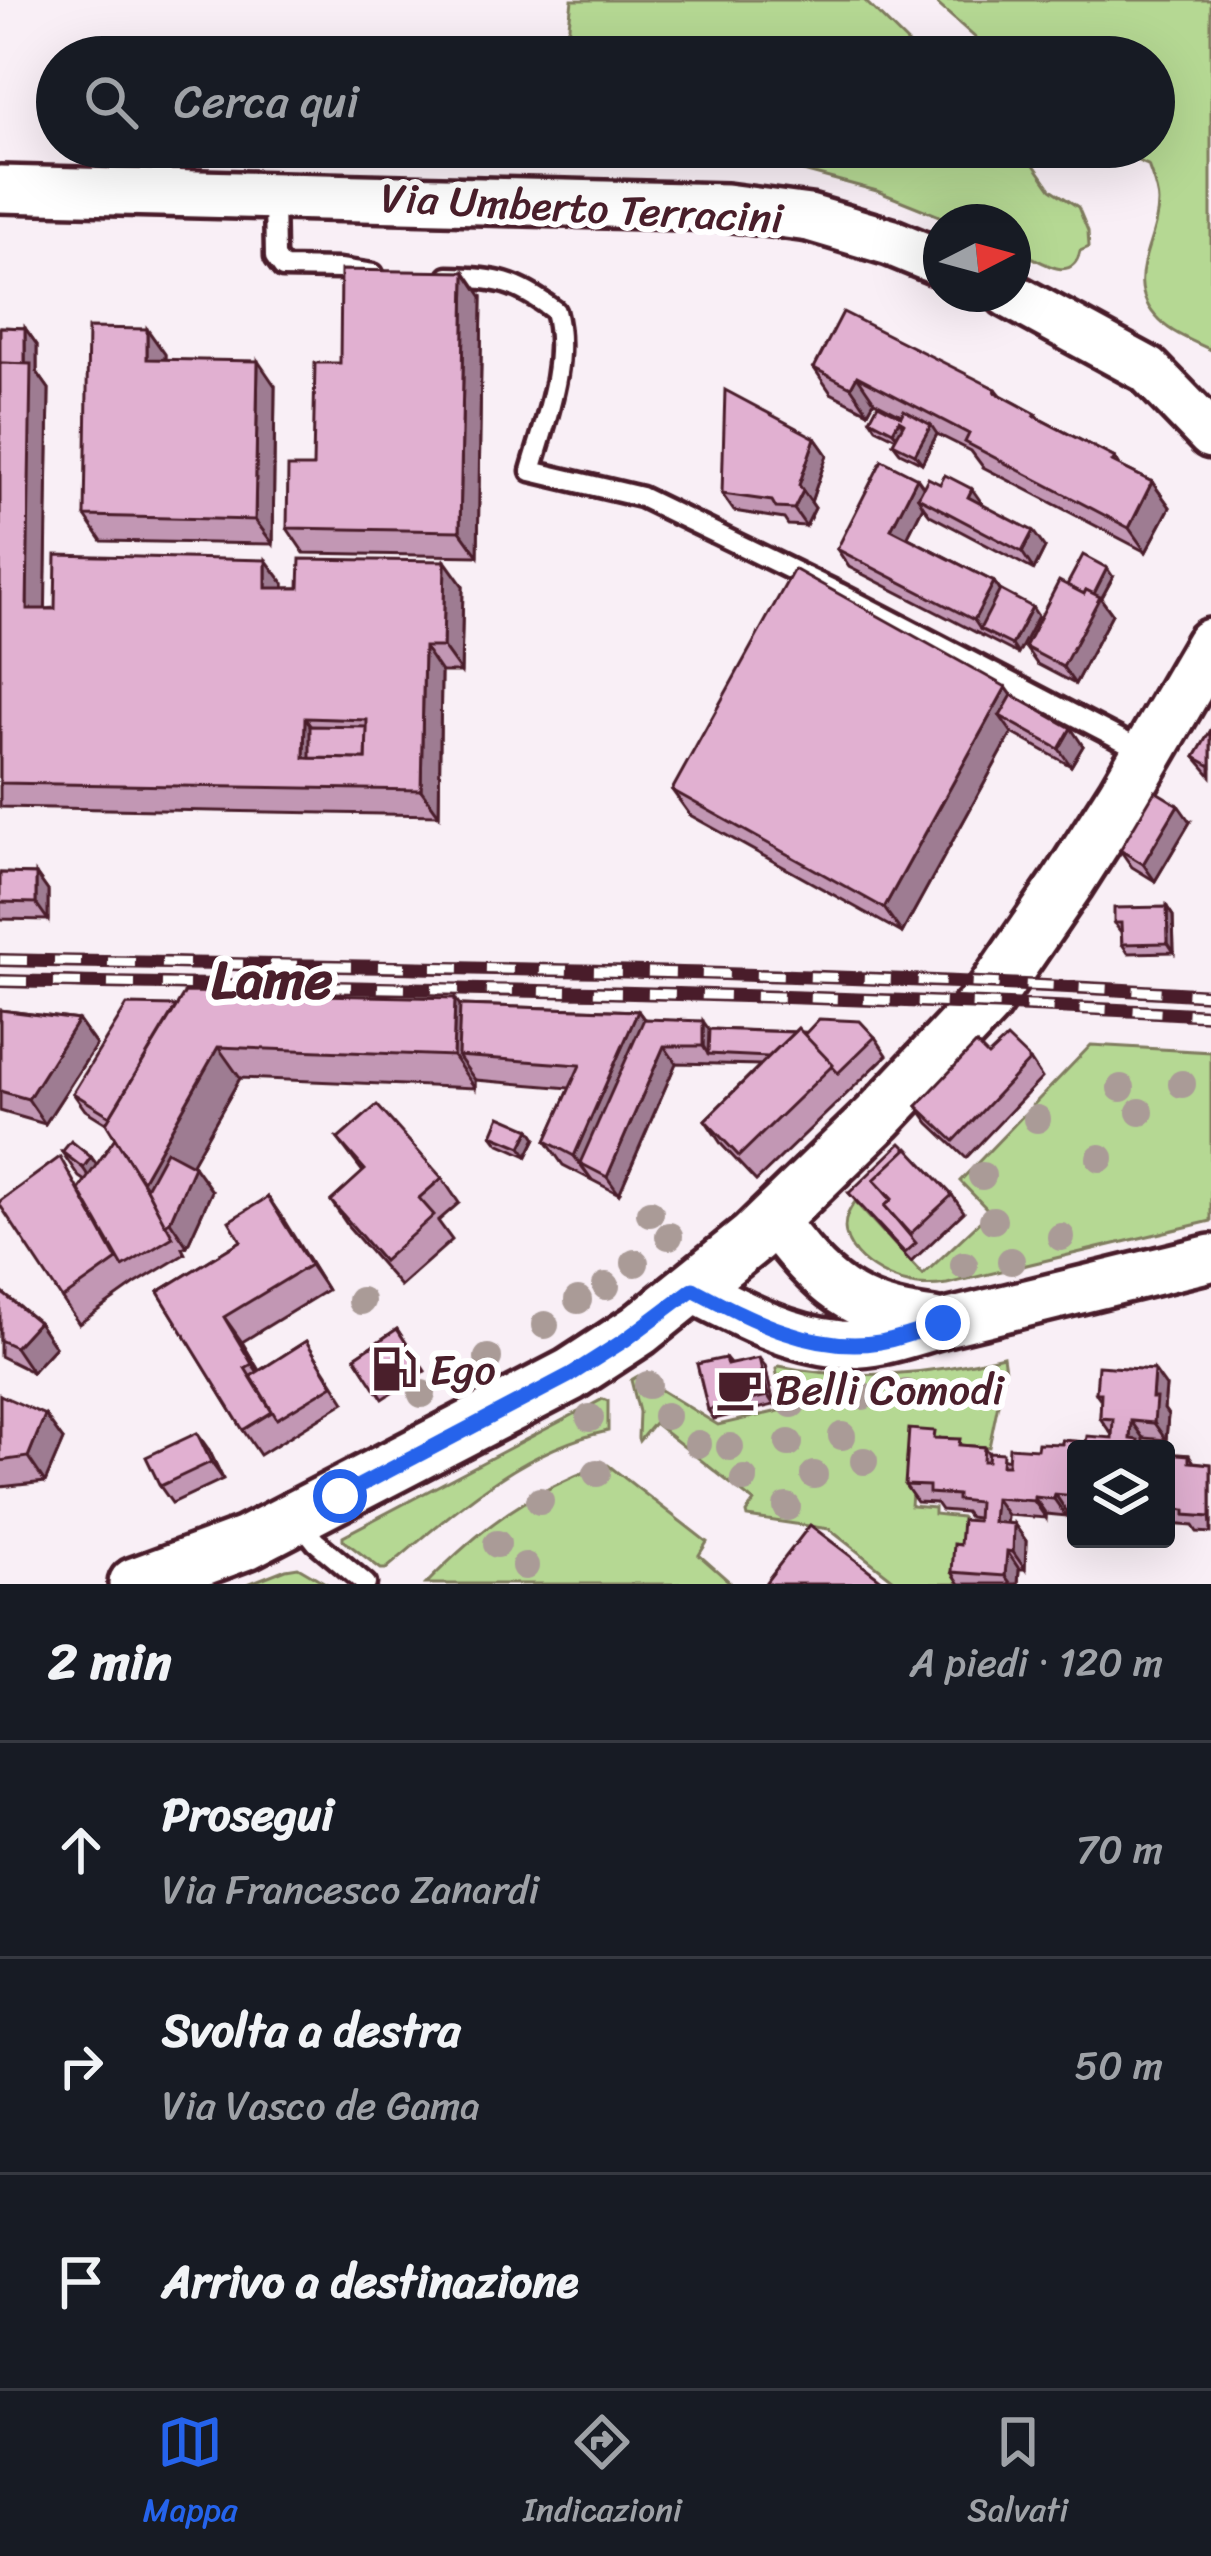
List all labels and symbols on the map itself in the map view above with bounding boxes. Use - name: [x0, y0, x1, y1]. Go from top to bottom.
- street label: Via Umberto Terracini: [379, 161, 786, 256]
- north arrow: [923, 204, 1031, 312]
- district label: Lame: [211, 932, 333, 1028]
- route end: [916, 1296, 970, 1350]
- place label: Ego: [430, 1333, 496, 1407]
- fuel station icon: Ego: [369, 1344, 419, 1394]
- place label: Belli Comodi: [775, 1353, 1005, 1427]
- cafe icon: Belli Comodi: [714, 1364, 764, 1414]
- route start: [313, 1469, 367, 1523]

